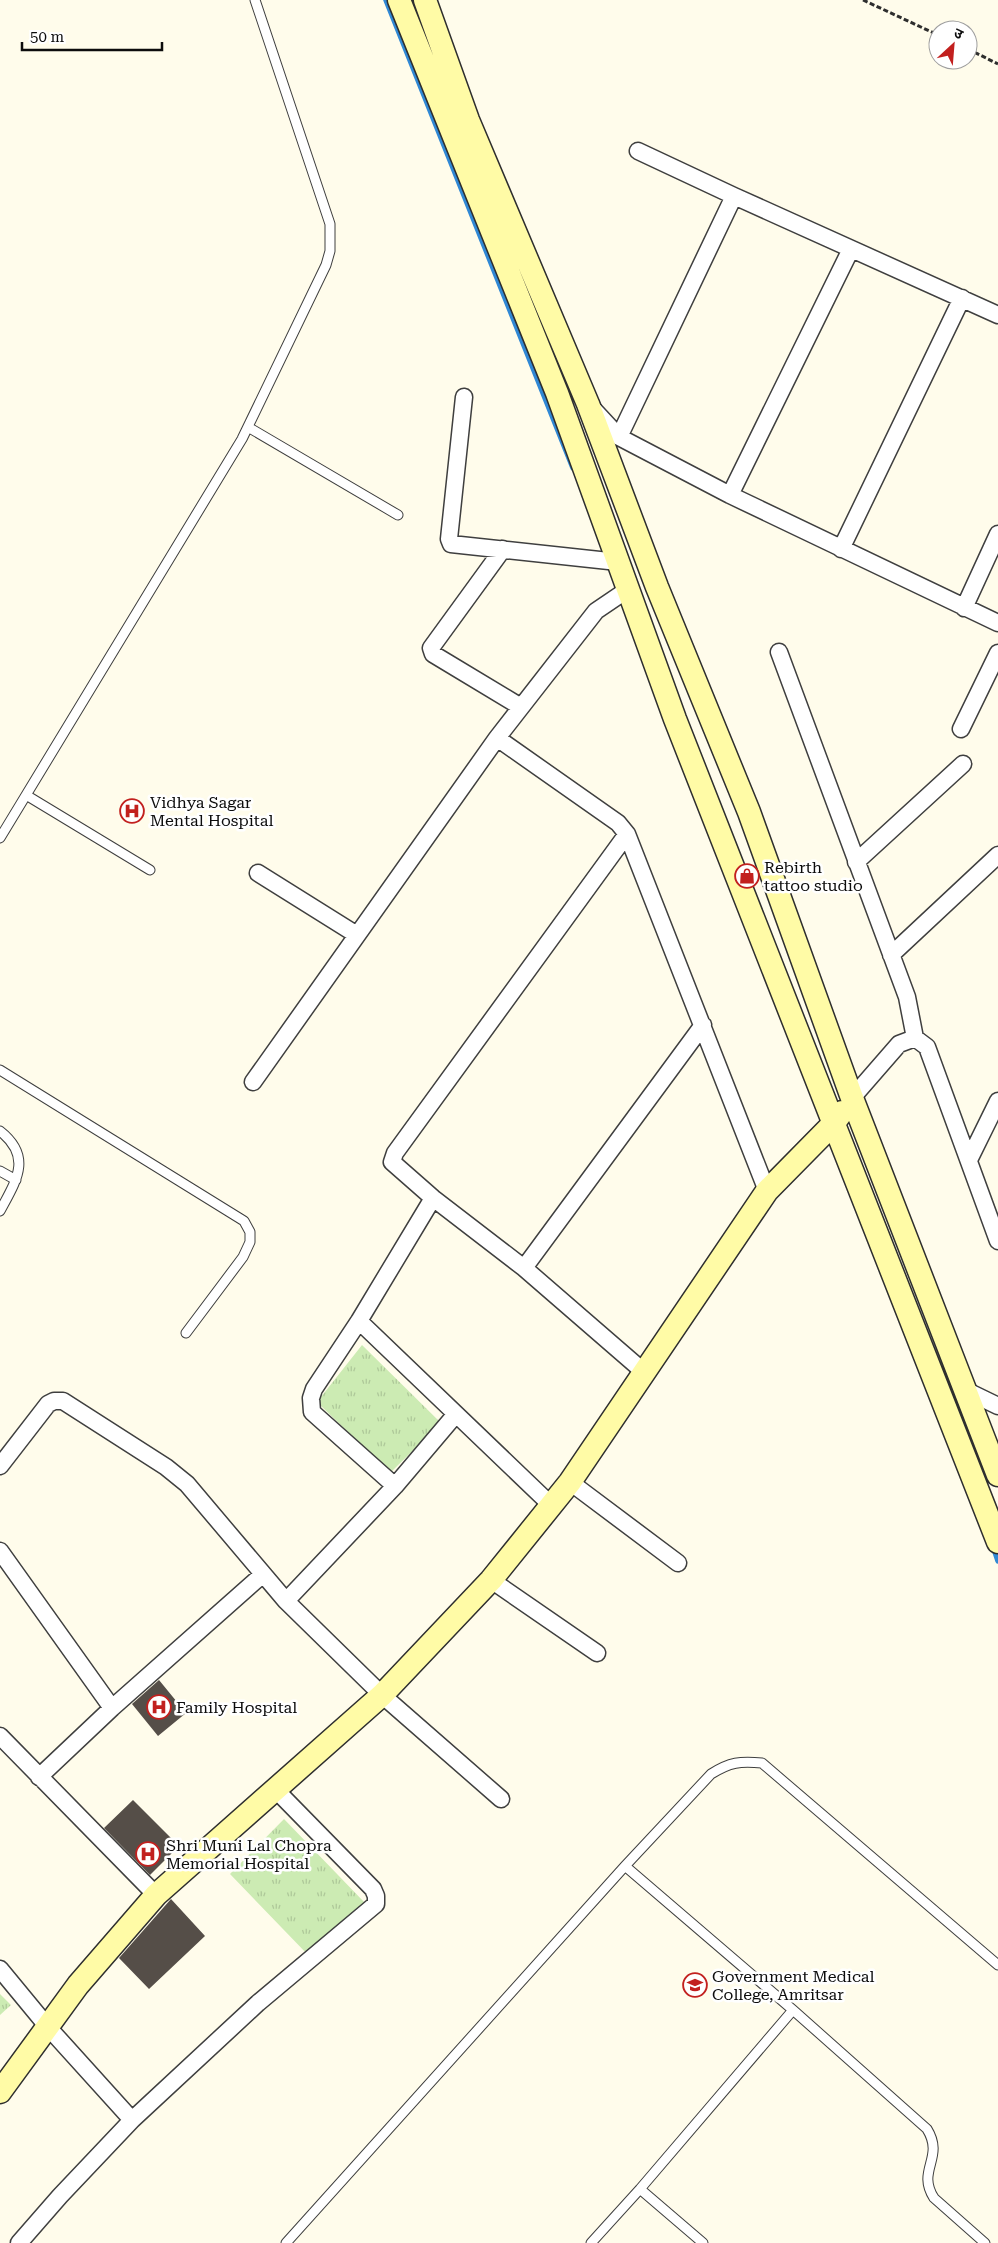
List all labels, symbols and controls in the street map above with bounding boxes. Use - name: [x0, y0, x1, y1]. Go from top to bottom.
- scale bar: [22, 20, 162, 52]
- north arrow: [928, 20, 978, 70]
- text: उ: [952, 24, 967, 43]
- text: 50 m: [30, 28, 65, 46]
- place label: Vidhya Sagar Mental Hospital: [150, 793, 273, 830]
- hospital icon: Vidhya Sagar Mental Hospital: [119, 798, 145, 824]
- place label: Rebirth tattoo studio: [764, 858, 863, 895]
- shop icon: Rebirth tattoo studio: [734, 863, 760, 889]
- hospital icon: Family Hospital: [146, 1694, 172, 1720]
- place label: Family Hospital: [176, 1698, 297, 1717]
- place label: Shri Muni Lal Chopra Memorial Hospital: [166, 1836, 332, 1873]
- hospital icon: Shri Muni Lal Chopra Memorial Hospital: [135, 1841, 161, 1867]
- place label: Government Medical College, Amritsar: [712, 1967, 875, 2004]
- school or university icon: Government Medical College, Amritsar: [682, 1972, 708, 1998]

